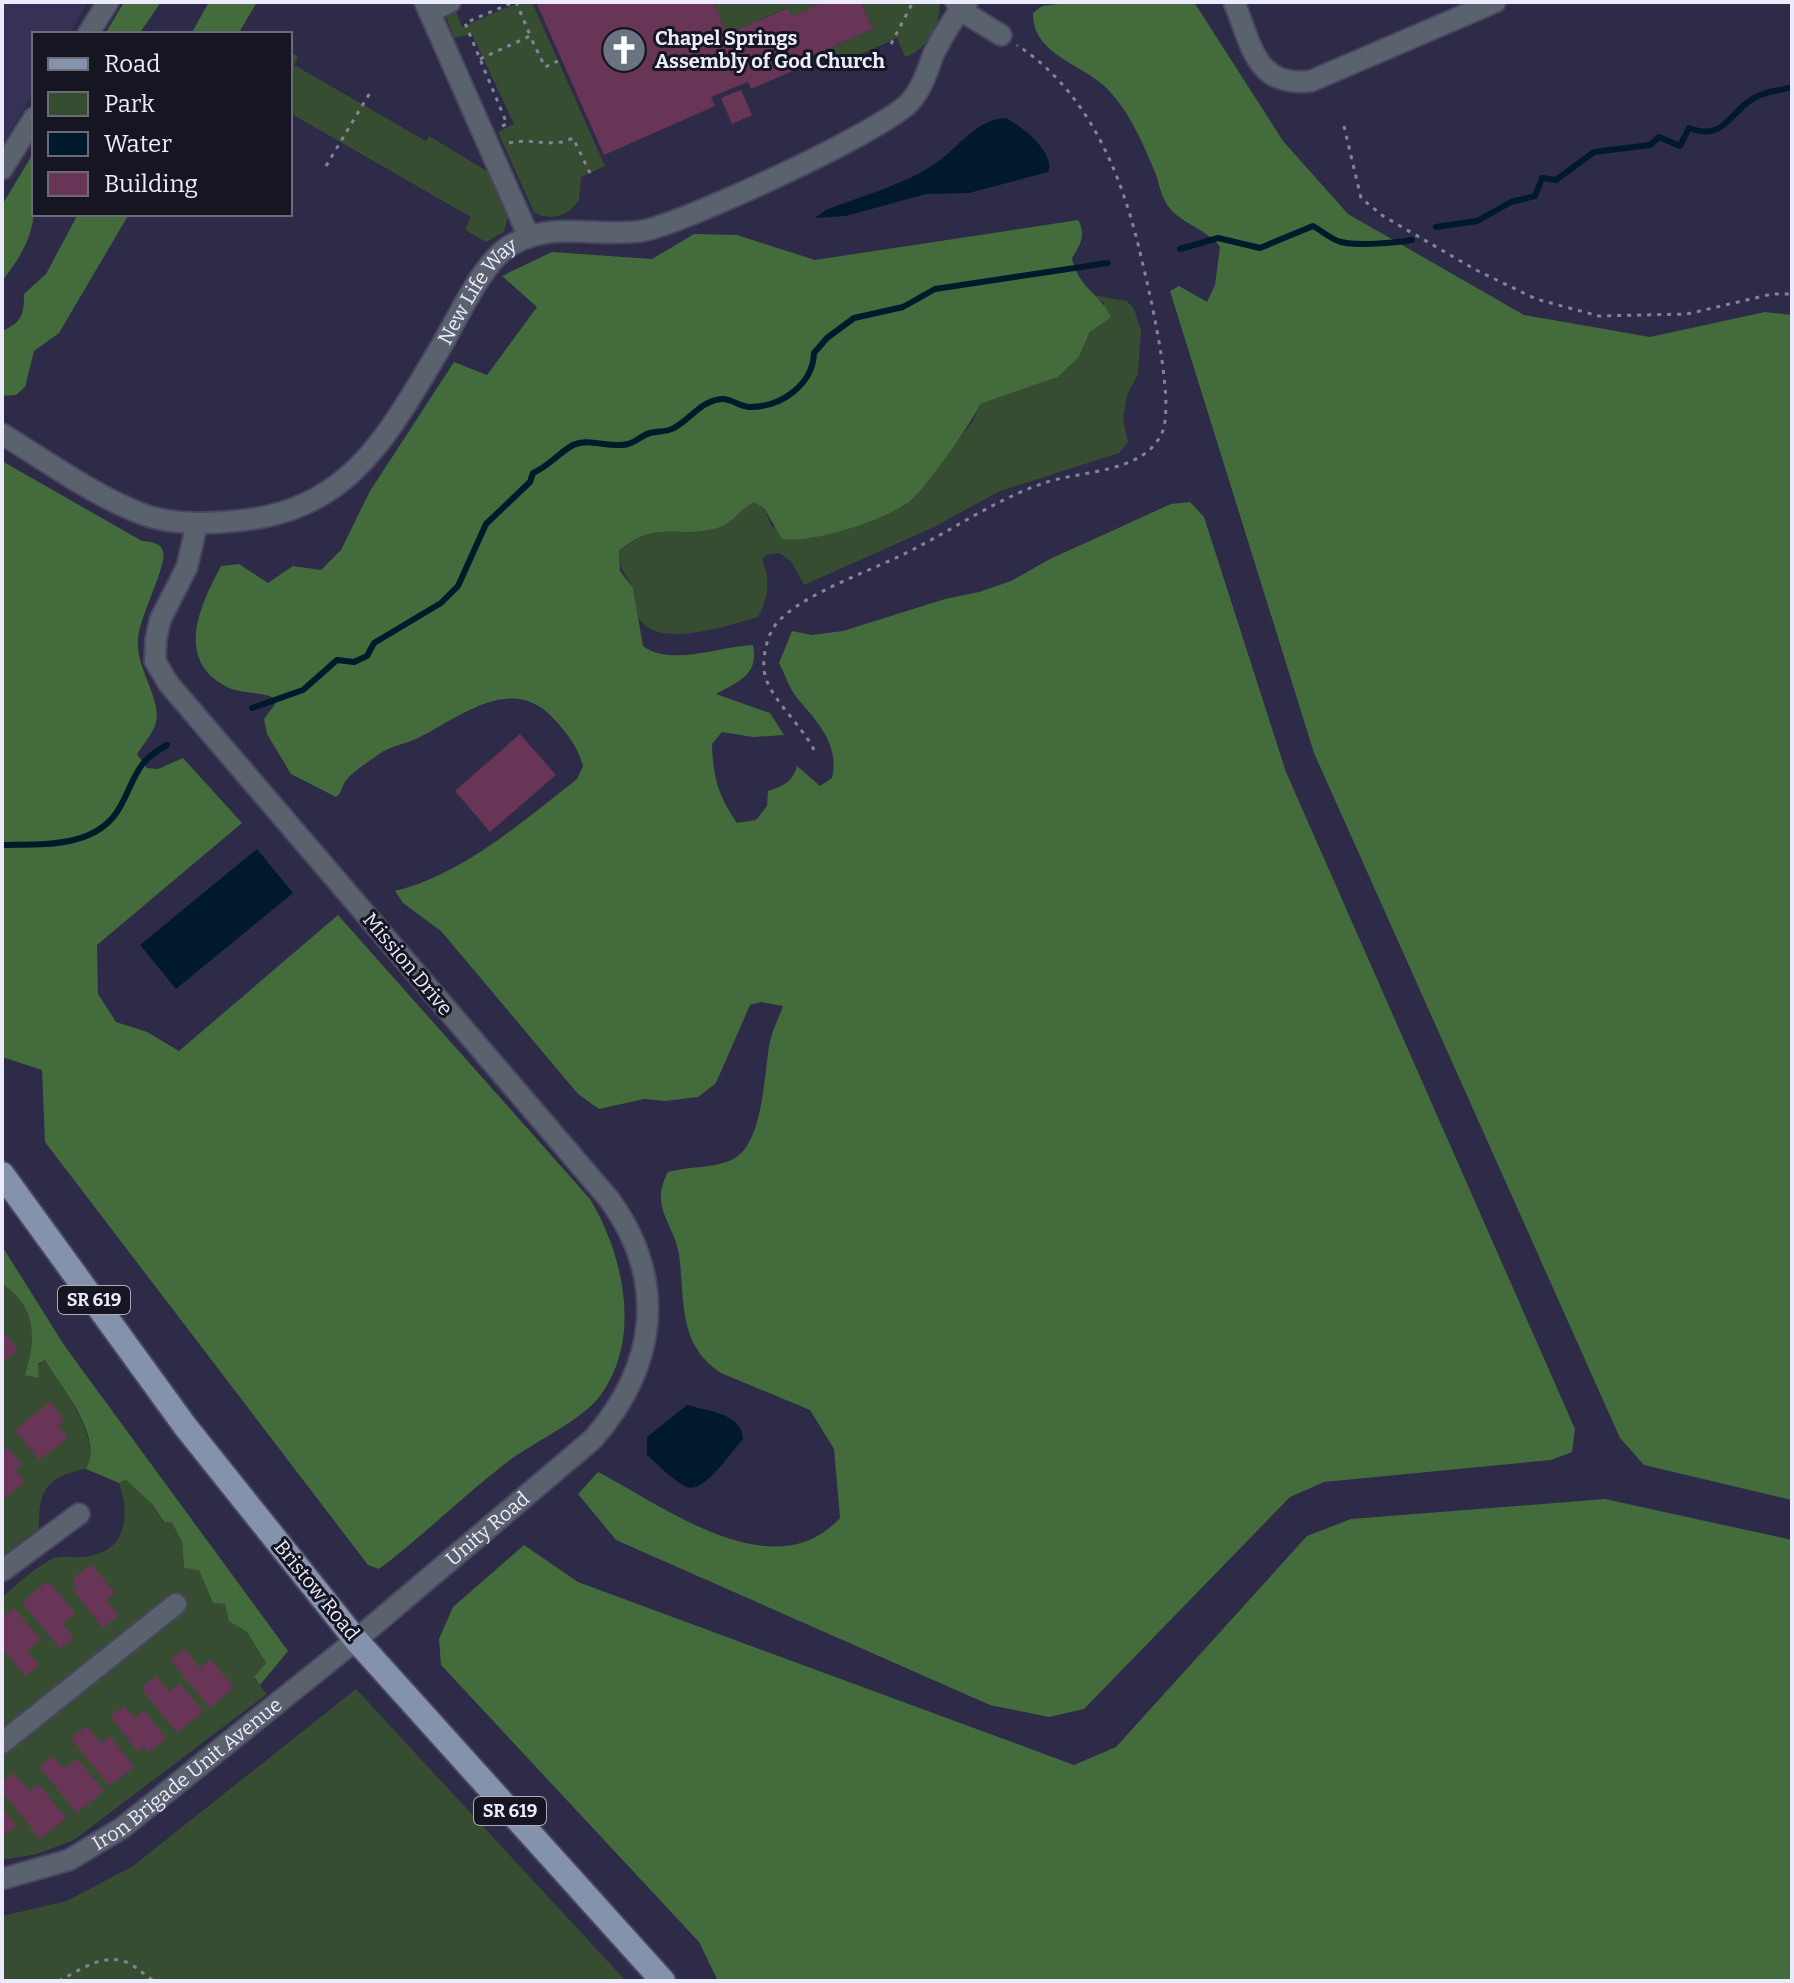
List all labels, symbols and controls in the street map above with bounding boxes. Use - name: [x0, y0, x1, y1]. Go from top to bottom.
- church icon: Chapel Springs Assembly of God Church: [600, 26, 648, 74]
- place label: Chapel Springs Assembly of God Church: [655, 26, 885, 73]
- legend: [32, 32, 292, 216]
- text: Road: [104, 50, 160, 78]
- text: Park: [104, 90, 155, 118]
- text: Water: [104, 130, 172, 158]
- text: Building: [104, 170, 198, 198]
- street label: New Life Way: [433, 232, 521, 349]
- street label: Mission Drive: [358, 908, 458, 1020]
- road number: SR 619: [58, 1286, 130, 1314]
- street label: Unity Road: [441, 1486, 534, 1571]
- street label: Bristow Road: [269, 1535, 365, 1645]
- street label: Iron Brigade Unit Avenue: [88, 1692, 287, 1855]
- road number: SR 619: [474, 1797, 546, 1825]

